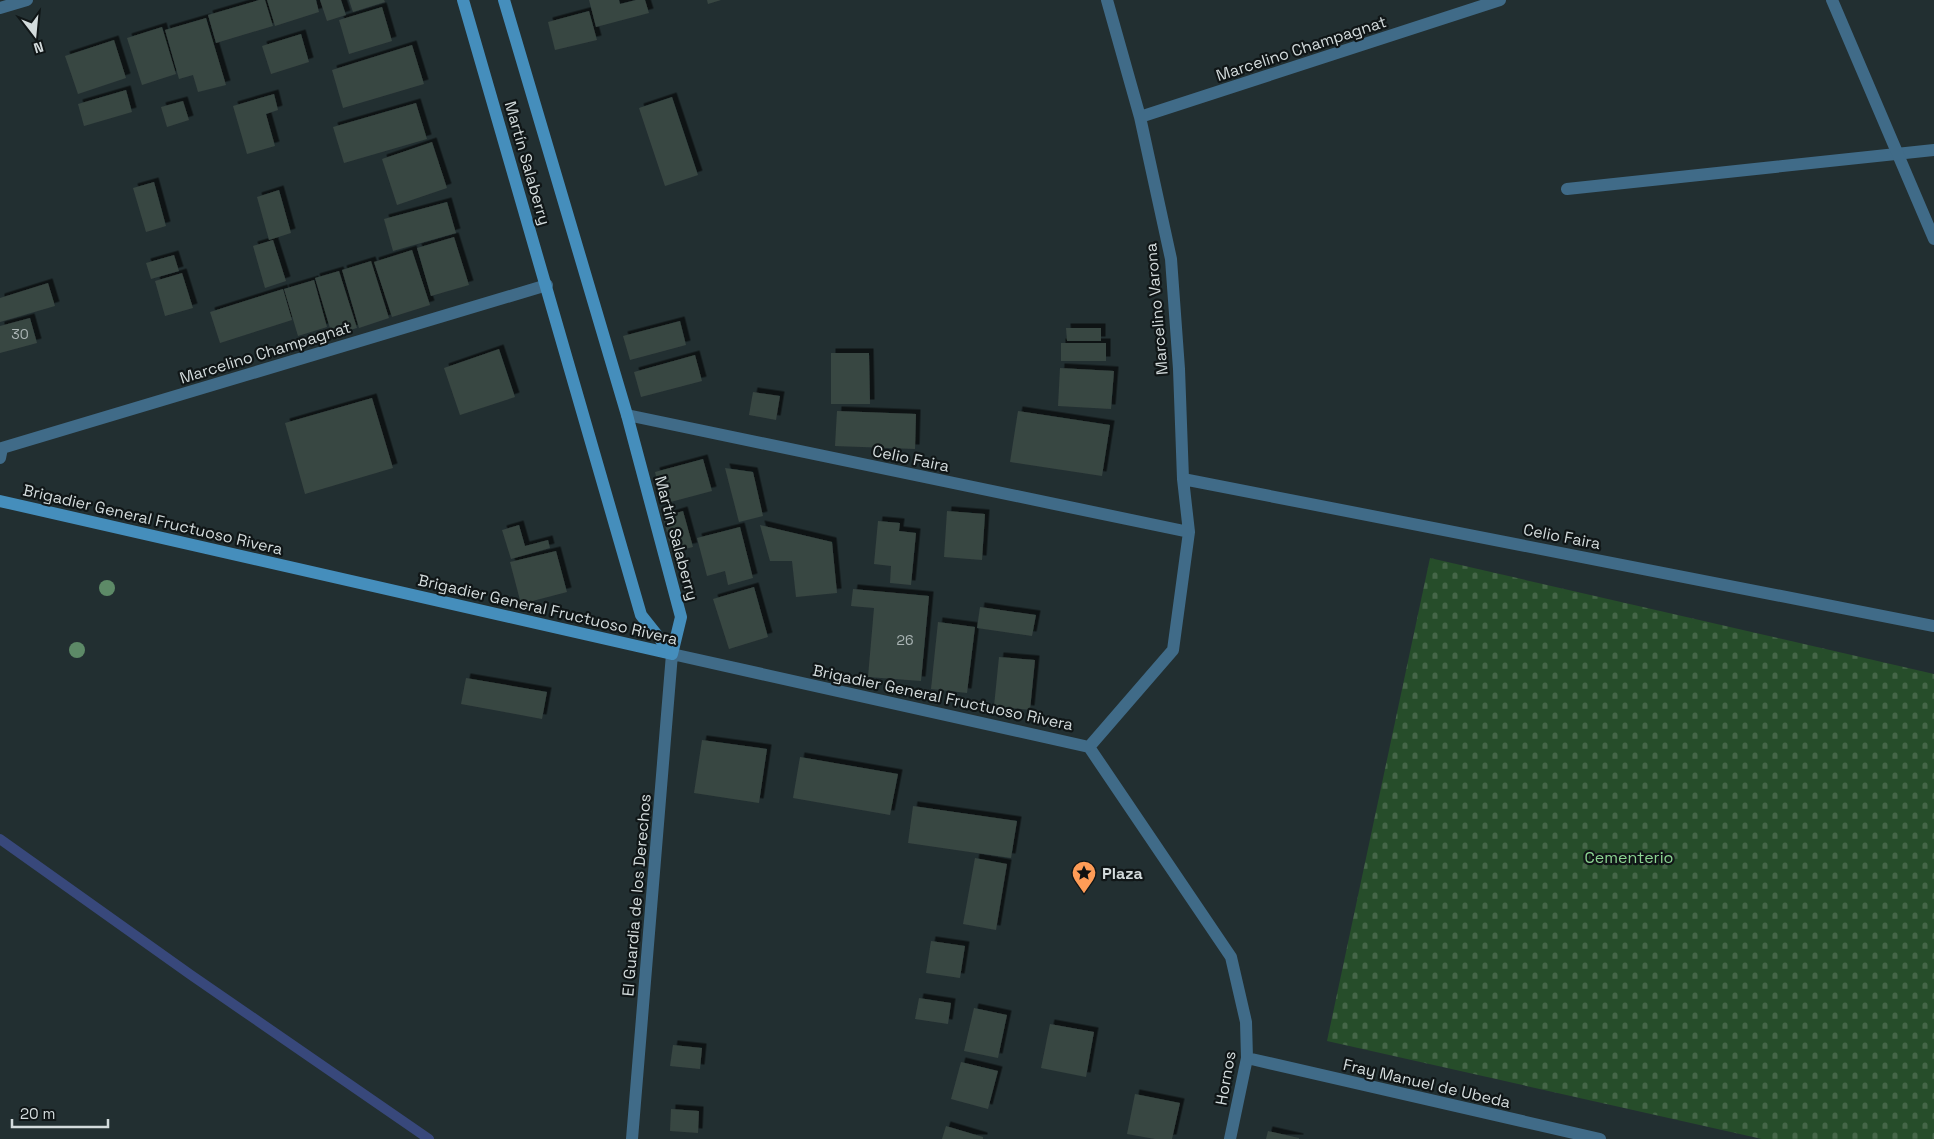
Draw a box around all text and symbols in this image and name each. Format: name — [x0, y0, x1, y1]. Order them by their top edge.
north arrow — [10, 10, 60, 60]
street label: Marcelino Champagnat — [1213, 11, 1389, 86]
text: N — [32, 38, 46, 57]
street label: Martín Salaberry — [500, 99, 555, 228]
street label: Marcelino Varona — [1140, 242, 1173, 376]
street label: Marcelino Champagnat — [177, 316, 353, 389]
house number: 30 — [11, 325, 29, 343]
street label: Celio Faira — [870, 440, 951, 477]
street label: Martín Salaberry — [650, 474, 703, 603]
street label: Brigadier General Fructuoso Rivera — [21, 479, 285, 560]
street label: Celio Faira — [1522, 519, 1602, 554]
street label: Brigadier General Fructuoso Rivera — [416, 569, 680, 650]
house number: 26 — [896, 631, 914, 649]
street label: Brigadier General Fructuoso Rivera — [811, 660, 1075, 735]
street label: El Guardia de los Derechos — [617, 793, 656, 997]
park label: Cementerio — [1585, 847, 1673, 868]
place icon: Plaza — [1071, 860, 1097, 894]
place label: Plaza — [1102, 863, 1143, 884]
street label: Hornos — [1210, 1049, 1241, 1107]
street label: Fray Manuel de Ubeda — [1341, 1054, 1513, 1113]
scale bar — [12, 1096, 109, 1128]
text: 20 m — [20, 1104, 55, 1123]

